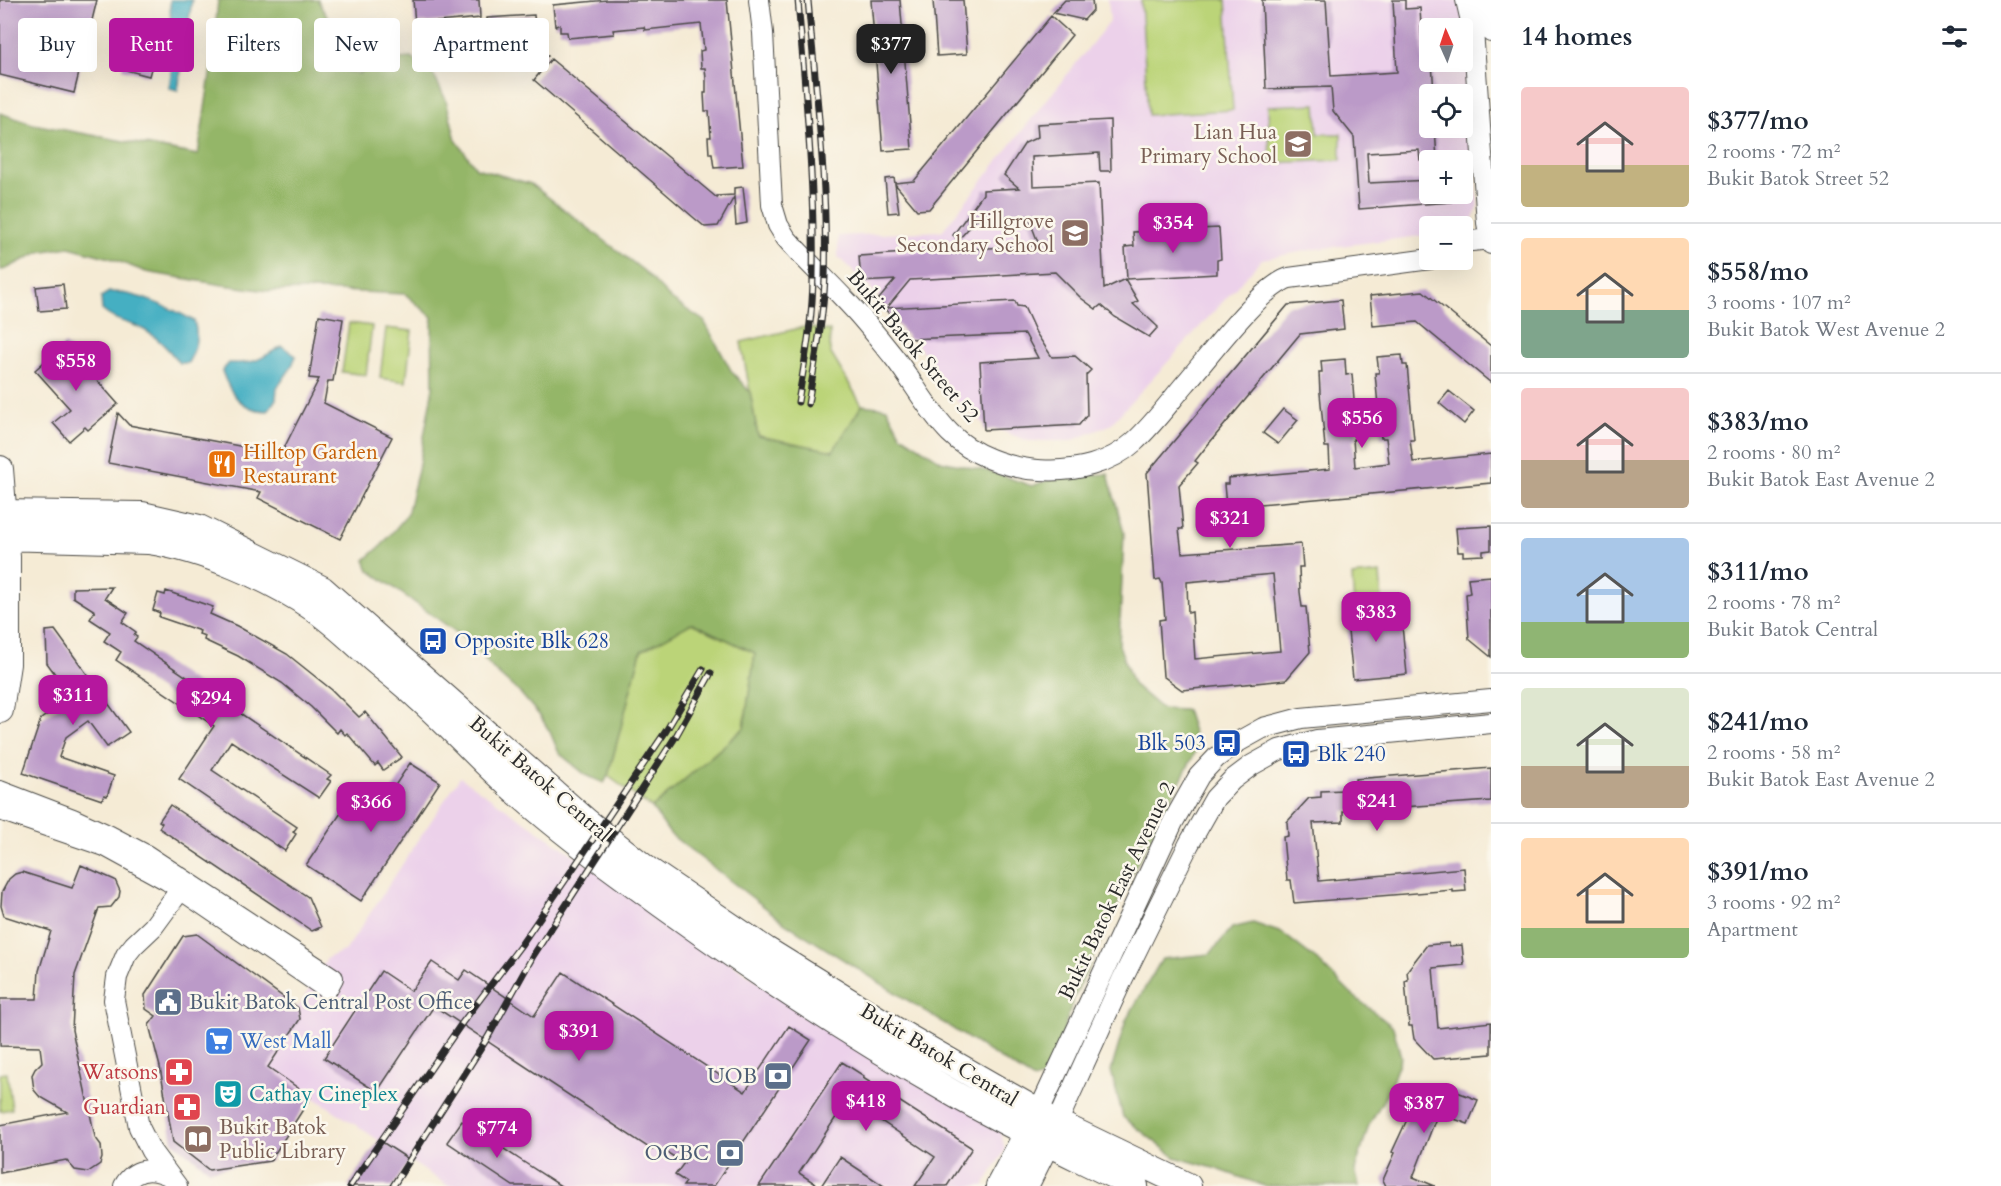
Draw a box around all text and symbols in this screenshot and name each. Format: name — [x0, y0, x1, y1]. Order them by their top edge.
chip: Buy — [18, 18, 97, 72]
chip: Rent — [109, 18, 194, 72]
chip: Filters — [206, 18, 302, 72]
chip: New — [314, 18, 400, 72]
chip: Apartment — [412, 18, 549, 72]
north arrow — [1419, 18, 1473, 72]
map controls — [1419, 18, 1473, 270]
text: 14 homes — [1521, 19, 1632, 54]
icon: filters — [1938, 20, 1971, 53]
pin: $377 — [855, 24, 927, 75]
text: $377 — [871, 30, 911, 57]
button: locate — [1419, 84, 1473, 138]
text: $377/mo — [1707, 103, 1809, 138]
icon: home — [1569, 111, 1641, 183]
place label: Lian Hua Primary School — [1140, 118, 1277, 171]
school or university icon: Lian Hua Primary School — [1282, 128, 1314, 160]
text: 2 rooms · 72 m² — [1707, 138, 1840, 165]
button: + — [1419, 150, 1473, 204]
text: Bukit Batok Street 52 — [1707, 165, 1889, 192]
pin: $354 — [1137, 203, 1209, 254]
place label: Hillgrove Secondary School — [897, 207, 1054, 260]
text: $354 — [1153, 209, 1193, 236]
button: − — [1419, 216, 1473, 270]
school or university icon: Hillgrove Secondary School — [1059, 217, 1091, 249]
text: $558/mo — [1707, 254, 1809, 289]
icon: home — [1569, 262, 1641, 334]
street label: Bukit Batok Street 52 — [840, 263, 986, 429]
text: 3 rooms · 107 m² — [1707, 289, 1851, 316]
text: Bukit Batok West Avenue 2 — [1707, 316, 1945, 343]
pin: $558 — [40, 341, 112, 392]
text: $558 — [56, 347, 96, 374]
pin: $556 — [1326, 398, 1398, 449]
text: $556 — [1342, 404, 1382, 431]
text: $383/mo — [1707, 404, 1809, 439]
icon: home — [1569, 412, 1641, 484]
place label: Hilltop Garden Restaurant — [243, 438, 378, 491]
text: 2 rooms · 80 m² — [1707, 439, 1840, 466]
restaurant icon: Hilltop Garden Restaurant — [206, 448, 238, 480]
text: Bukit Batok East Avenue 2 — [1707, 466, 1935, 493]
pin: $321 — [1194, 498, 1266, 549]
text: $321 — [1210, 504, 1250, 531]
text: $311/mo — [1707, 554, 1809, 589]
icon: home — [1569, 562, 1641, 634]
text: 2 rooms · 78 m² — [1707, 589, 1840, 616]
pin: $383 — [1340, 592, 1412, 643]
text: $383 — [1356, 598, 1396, 625]
text: Bukit Batok Central — [1707, 616, 1878, 643]
bus stop icon: Opposite Blk 628 — [417, 625, 449, 657]
place label: Opposite Blk 628 — [454, 627, 609, 656]
pin: $311 — [37, 675, 109, 726]
pin: $294 — [175, 678, 247, 729]
text: $311 — [53, 681, 93, 708]
text: $294 — [191, 684, 231, 711]
text: $241/mo — [1707, 704, 1809, 739]
street label: Bukit Batok Central — [463, 709, 617, 849]
icon: home — [1569, 712, 1641, 784]
bus stop icon: Blk 503 — [1211, 727, 1243, 759]
place label: Blk 503 — [1137, 729, 1206, 758]
bus stop icon: Blk 240 — [1280, 738, 1312, 770]
text: 2 rooms · 58 m² — [1707, 739, 1840, 766]
place label: Blk 240 — [1317, 740, 1386, 769]
text: Bukit Batok East Avenue 2 — [1707, 766, 1935, 793]
street label: Bukit Batok East Avenue 2 — [1052, 777, 1183, 1005]
pin: $241 — [1341, 781, 1413, 832]
pin: $366 — [335, 782, 407, 833]
text: $241 — [1357, 787, 1397, 814]
text: $366 — [351, 788, 391, 815]
text: $391/mo — [1707, 854, 1809, 889]
icon: home — [1569, 862, 1641, 934]
text: 3 rooms · 92 m² — [1707, 889, 1840, 916]
text: Apartment — [1707, 916, 1798, 943]
public building icon: Bukit Batok Central Post Office — [152, 986, 184, 1018]
place label: Bukit Batok Central Post Office — [189, 988, 473, 1017]
street label: Bukit Batok Central — [855, 996, 1023, 1114]
pin: $391 — [543, 1011, 615, 1062]
text: $391 — [559, 1017, 599, 1044]
supermarket icon: West Mall — [203, 1025, 235, 1057]
place label: West Mall — [239, 1027, 332, 1056]
pharmacy icon: Watsons — [163, 1056, 195, 1088]
place label: Watsons — [81, 1058, 158, 1087]
bank icon: UOB — [762, 1060, 794, 1092]
place label: UOB — [707, 1062, 757, 1091]
theatre icon: Cathay Cineplex — [212, 1078, 244, 1110]
place label: Cathay Cineplex — [249, 1080, 399, 1109]
pin: $418 — [830, 1081, 902, 1132]
pin: $387 — [1388, 1083, 1460, 1134]
text: $418 — [846, 1087, 886, 1114]
text: $387 — [1404, 1089, 1444, 1116]
pharmacy icon: Guardian — [171, 1091, 203, 1123]
place label: Guardian — [83, 1093, 166, 1122]
pin: $774 — [461, 1108, 533, 1159]
place label: Bukit Batok Public Library — [219, 1113, 346, 1166]
text: $774 — [477, 1114, 517, 1141]
library icon: Bukit Batok Public Library — [182, 1123, 214, 1155]
bank icon: OCBC — [714, 1137, 746, 1169]
place label: OCBC — [644, 1139, 709, 1168]

